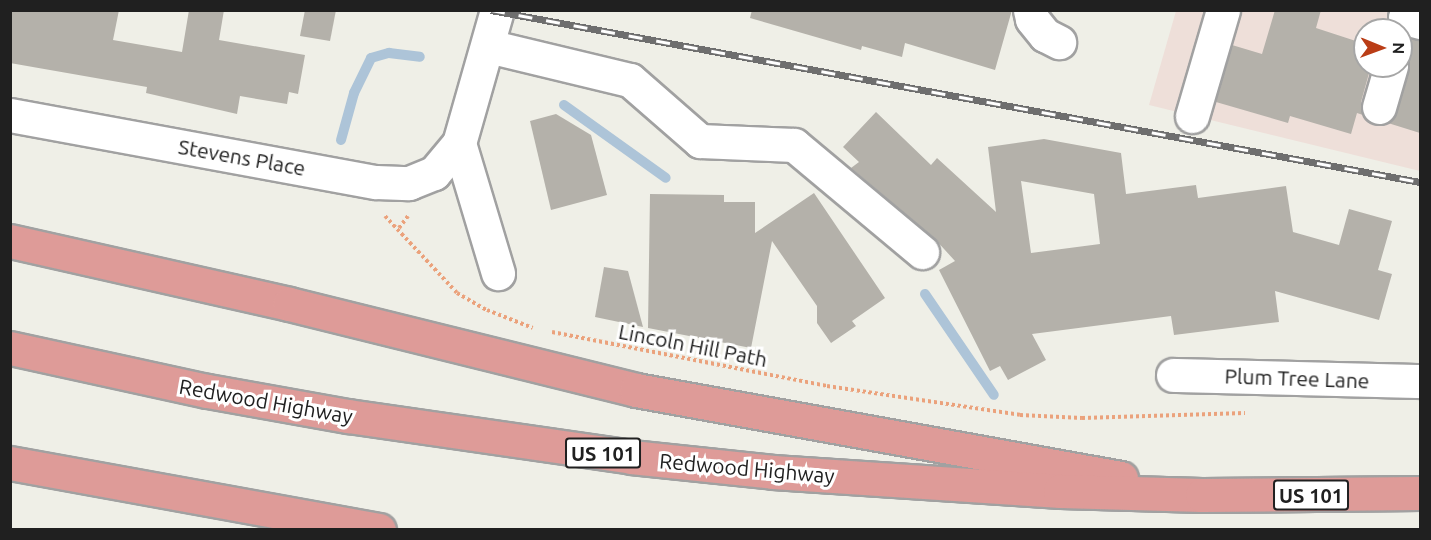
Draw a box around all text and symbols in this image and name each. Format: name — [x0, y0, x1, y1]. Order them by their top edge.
north arrow — [1353, 18, 1413, 78]
text: N — [1390, 42, 1408, 54]
street label: Stevens Place — [176, 133, 308, 181]
street label: Lincoln Hill Path — [616, 318, 770, 372]
street label: Plum Tree Lane — [1224, 363, 1370, 393]
street label: Redwood Highway — [177, 373, 355, 429]
road number: US 101 — [564, 436, 642, 470]
street label: Redwood Highway — [658, 448, 836, 488]
road number: US 101 — [1272, 478, 1350, 512]

